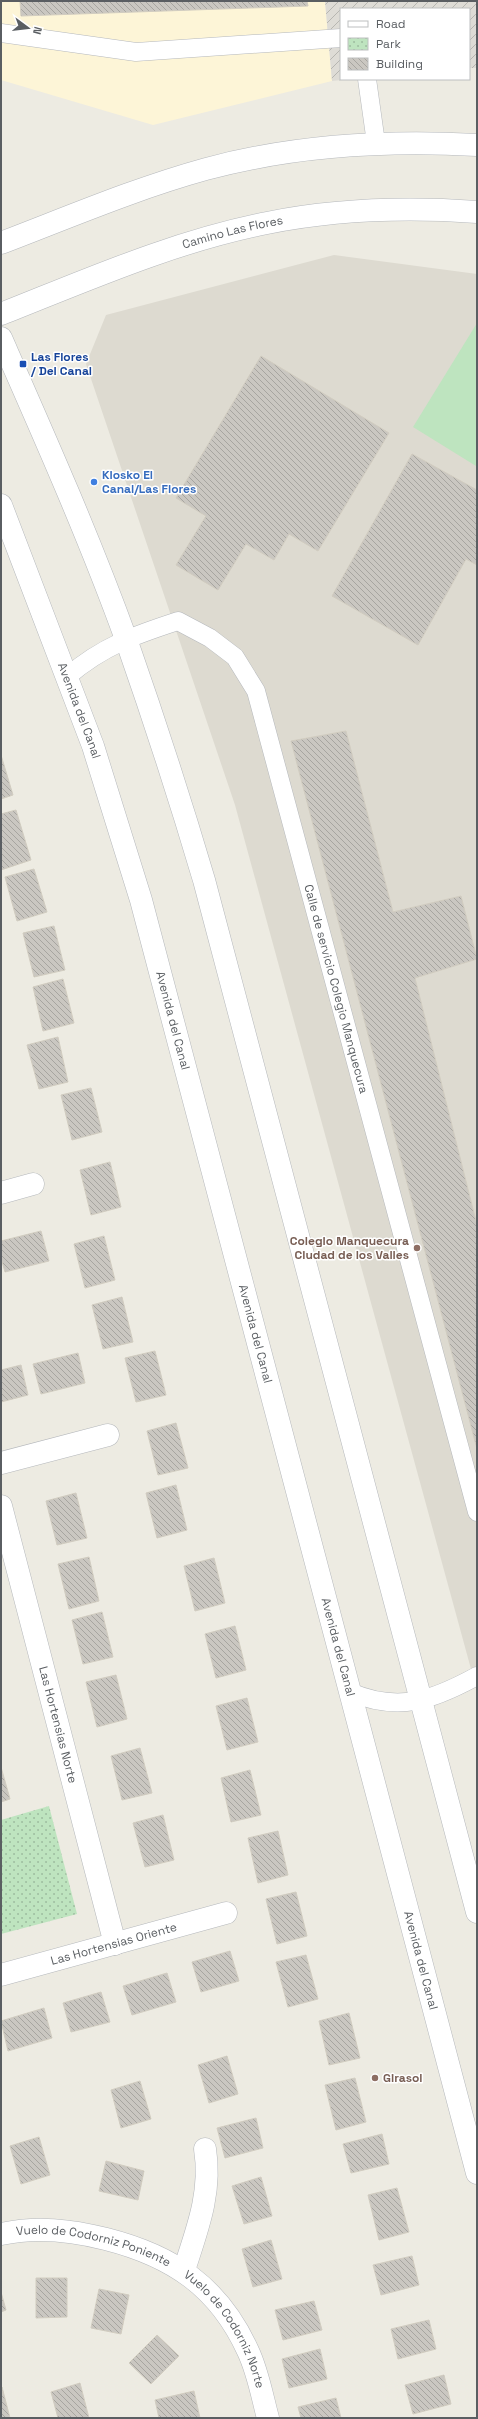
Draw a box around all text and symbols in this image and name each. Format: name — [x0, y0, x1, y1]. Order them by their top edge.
north arrow — [8, 8, 48, 48]
legend — [340, 8, 470, 80]
text: Road — [376, 16, 405, 32]
text: N — [30, 25, 45, 36]
text: Park — [376, 36, 401, 52]
text: Building — [376, 56, 423, 72]
street label: Camino Las Flores — [180, 212, 284, 253]
place label: Las Flores / Del Canal — [30, 349, 92, 379]
marker: Las Flores / Del Canal — [18, 359, 28, 369]
place label: Kiosko El Canal/Las Flores — [102, 467, 196, 497]
marker: Kiosko El Canal/Las Flores — [89, 477, 99, 487]
street label: Avenida del Canal — [54, 660, 104, 761]
street label: Calle de servicio Colegio Manquecura — [300, 883, 372, 1095]
street label: Avenida del Canal — [152, 969, 194, 1072]
place label: Colegio Manquecura Ciudad de los Valles — [290, 1233, 409, 1263]
marker: Colegio Manquecura Ciudad de los Valles — [412, 1243, 422, 1253]
street label: Avenida del Canal — [235, 1283, 276, 1385]
street label: Avenida del Canal — [318, 1596, 359, 1698]
street label: Las Hortensias Norte — [35, 1664, 81, 1785]
street label: Avenida del Canal — [400, 1909, 442, 2012]
street label: Las Hortensias Oriente — [49, 1919, 179, 1969]
place label: Girasol — [383, 2070, 422, 2086]
marker: Girasol — [370, 2073, 380, 2083]
street label: Vuelo de Codorniz Poniente — [15, 2222, 174, 2270]
street label: Vuelo de Codorniz Norte — [181, 2267, 268, 2390]

